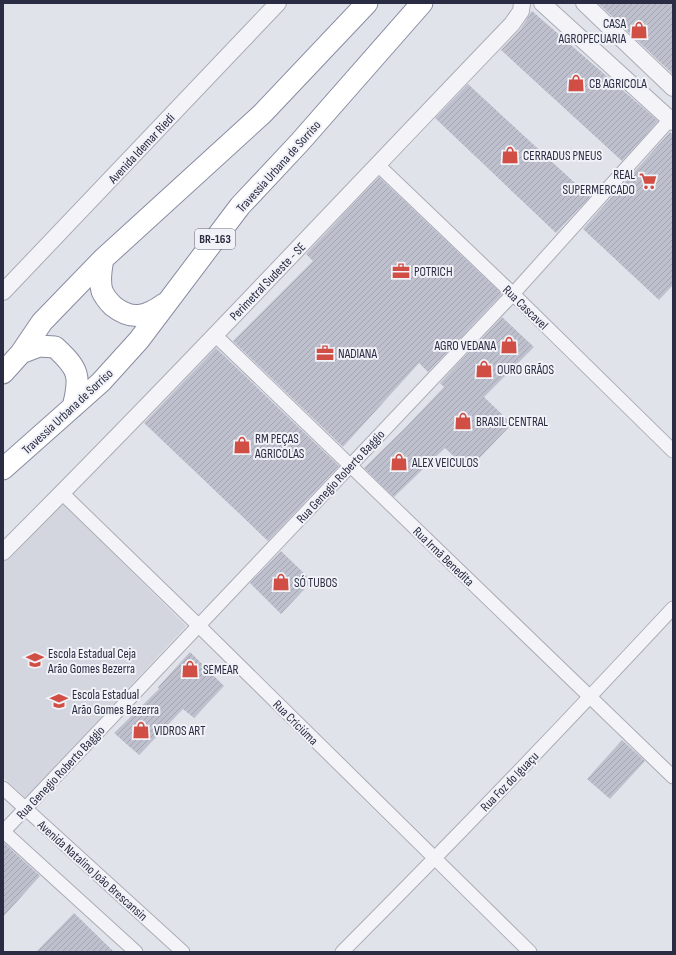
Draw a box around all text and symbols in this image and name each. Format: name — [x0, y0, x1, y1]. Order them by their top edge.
place label: CASA AGROPECUARIA — [558, 16, 626, 47]
shop icon: CASA AGROPECUARIA — [629, 20, 649, 40]
shop icon: CB AGRICOLA — [566, 73, 586, 93]
place label: CB AGRICOLA — [589, 76, 647, 92]
street label: Avenida Idemar Riedi — [105, 110, 178, 188]
street label: Travessia Urbana de Sorriso — [233, 117, 324, 216]
shop icon: CERRADUS PNEUS — [500, 145, 520, 165]
place label: CERRADUS PNEUS — [523, 148, 603, 164]
place label: REAL SUPERMERCADO — [562, 167, 635, 198]
supermarket icon: REAL SUPERMERCADO — [638, 171, 658, 191]
road number: BR-163 — [195, 229, 235, 249]
street label: Perimetral Sudeste - SE — [226, 239, 309, 324]
office icon: POTRICH — [391, 261, 411, 281]
place label: POTRICH — [414, 264, 453, 280]
street label: Rua Cascavel — [499, 282, 551, 333]
shop icon: AGRO VEDANA — [499, 335, 519, 355]
place label: AGRO VEDANA — [433, 338, 496, 354]
office icon: NADIANA — [315, 343, 335, 363]
place label: NADIANA — [338, 346, 377, 362]
shop icon: OURO GRÃOS — [474, 359, 494, 379]
place label: OURO GRÃOS — [497, 362, 554, 378]
street label: Travessia Urbana de Sorriso — [19, 366, 116, 458]
shop icon: BRASIL CENTRAL — [453, 411, 473, 431]
place label: BRASIL CENTRAL — [476, 414, 548, 430]
street label: Rua Genegio Roberto Baggio — [293, 427, 388, 527]
place label: RM PEÇAS AGRICOLAS — [254, 431, 305, 462]
shop icon: RM PEÇAS AGRICOLAS — [232, 435, 252, 455]
shop icon: ALEX VEICULOS — [389, 452, 409, 472]
place label: ALEX VEICULOS — [411, 455, 479, 471]
street label: Rua Irmã Benedita — [409, 524, 477, 590]
shop icon: SÓ TUBOS — [271, 572, 291, 592]
place label: SÓ TUBOS — [294, 575, 338, 591]
place label: Escola Estadual Ceja Arão Gomes Bezerra — [47, 646, 136, 677]
school or university icon: Escola Estadual Ceja Arão Gomes Bezerra — [25, 650, 45, 670]
shop icon: SEMEAR — [180, 659, 200, 679]
place label: SEMEAR — [203, 662, 238, 678]
place label: Escola Estadual Arão Gomes Bezerra — [71, 687, 159, 718]
school or university icon: Escola Estadual Arão Gomes Bezerra — [49, 691, 69, 711]
street label: Rua Criciúma — [269, 697, 321, 749]
shop icon: VIDROS ART — [131, 720, 151, 740]
street label: Rua Genegio Roberto Baggio — [13, 723, 108, 823]
place label: VIDROS ART — [154, 723, 205, 739]
street label: Rua Foz do Iguaçu — [477, 748, 542, 815]
street label: Avenida Natalino João Brescansin — [33, 816, 151, 924]

